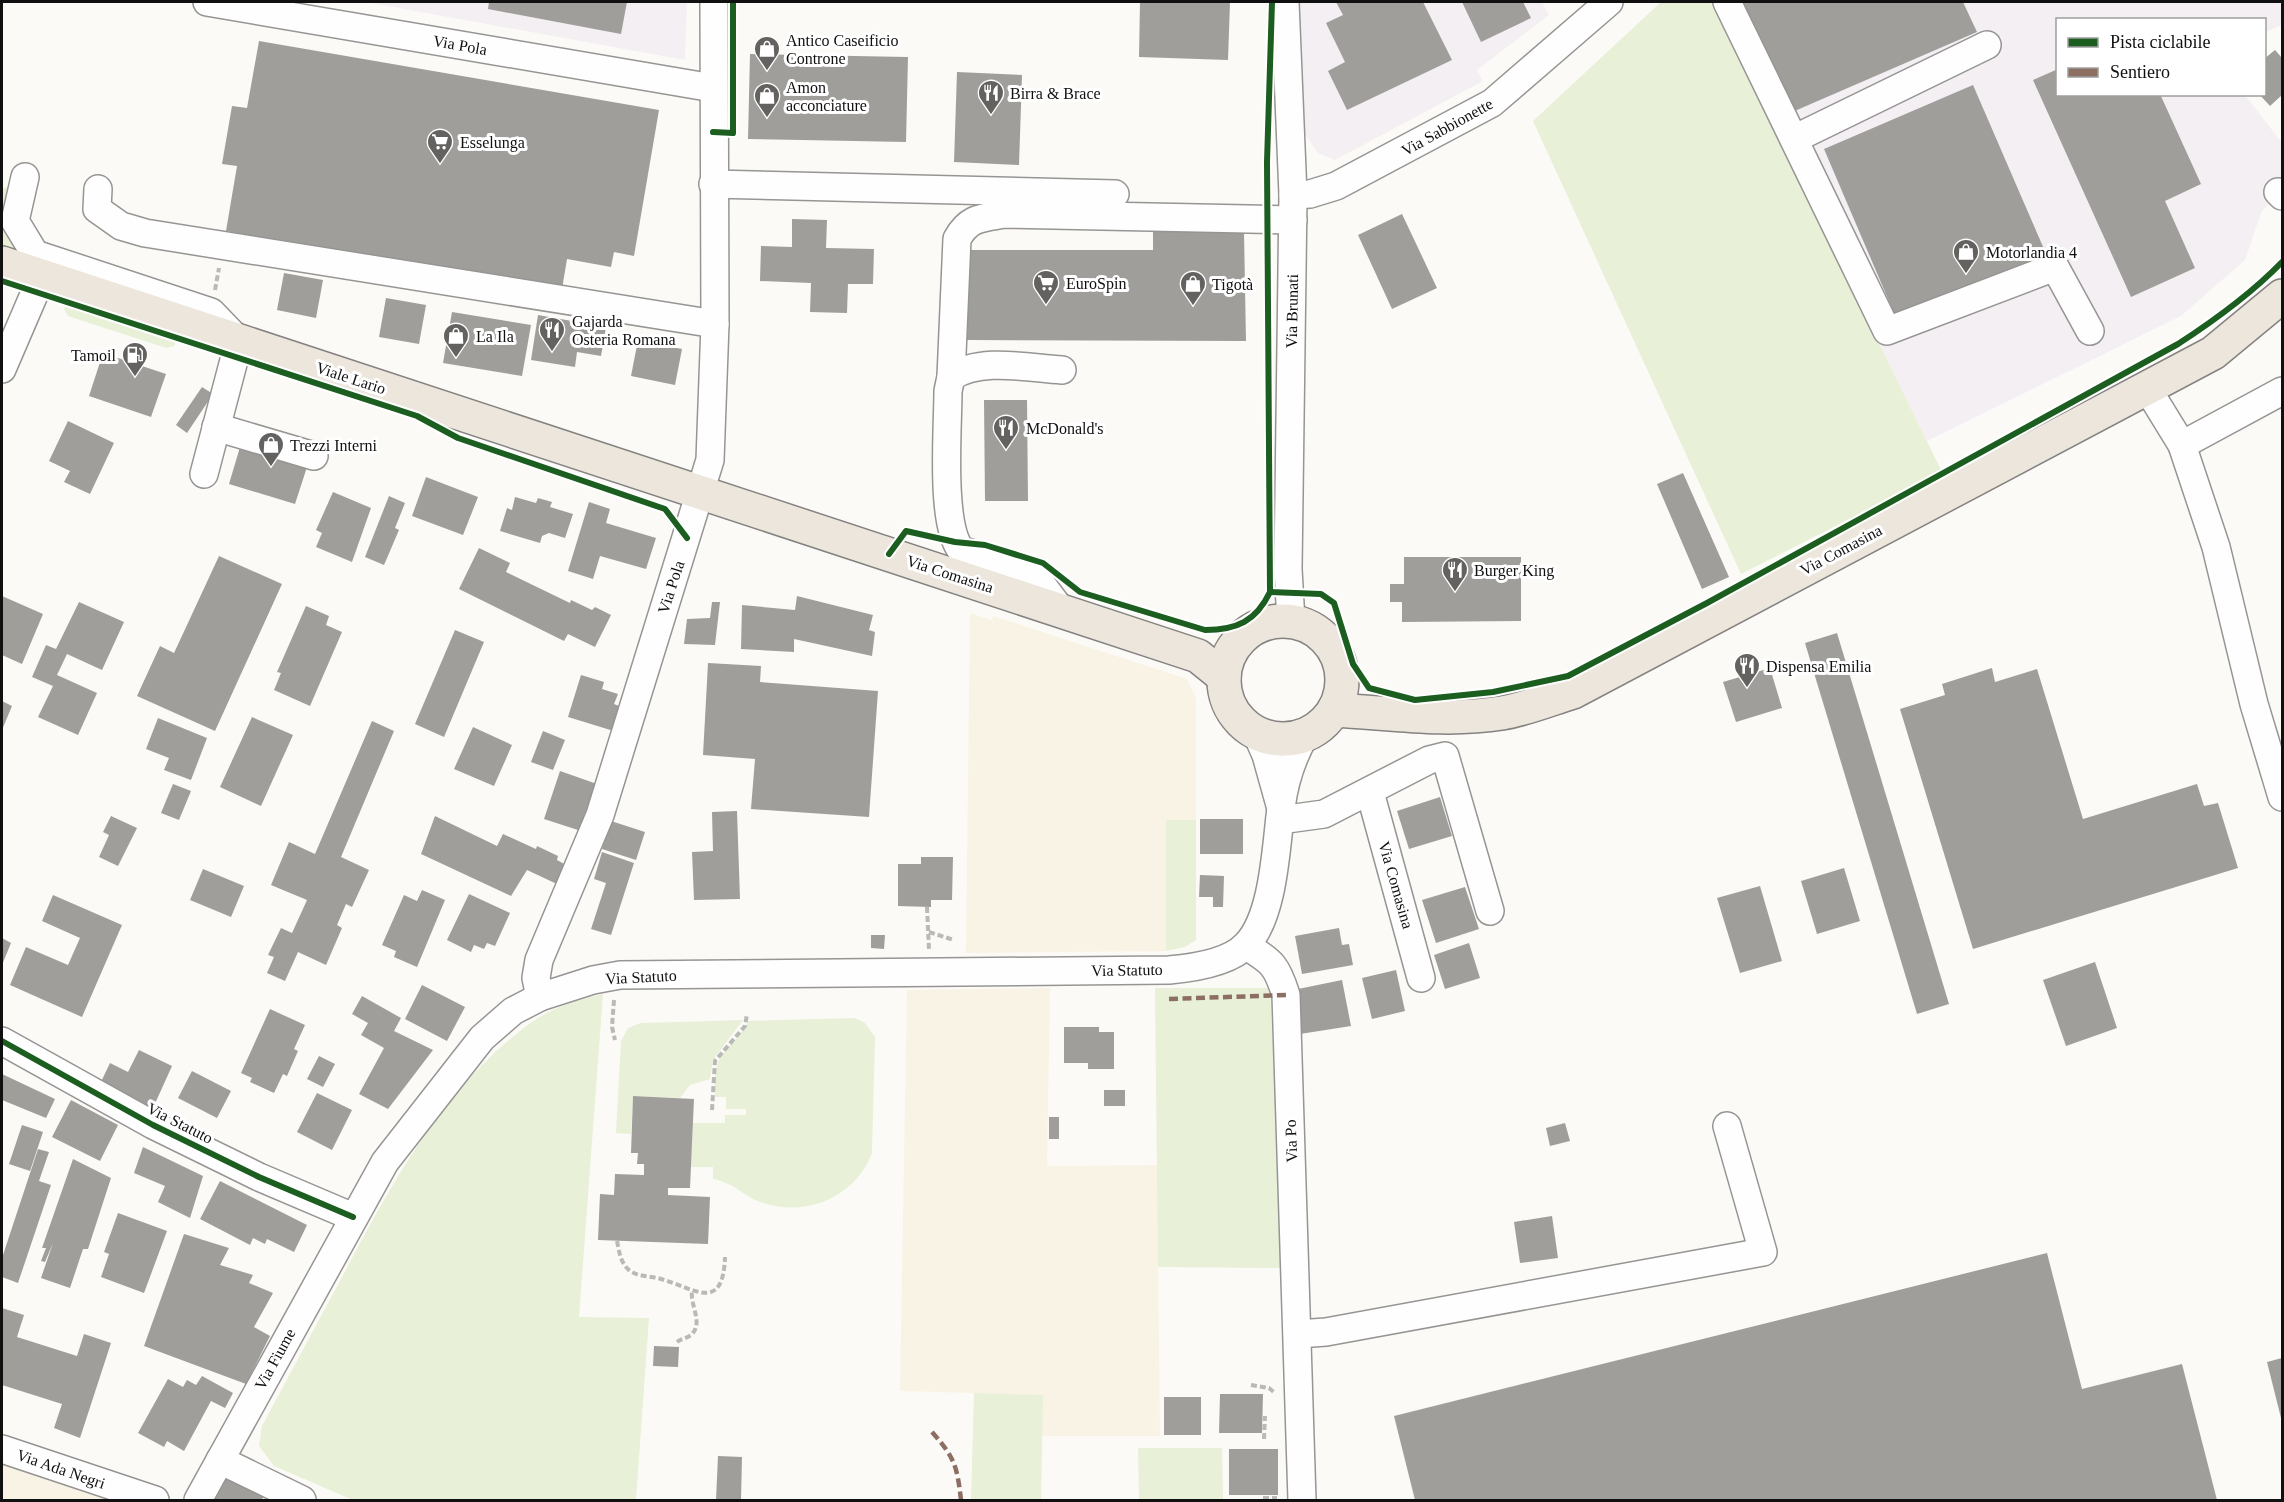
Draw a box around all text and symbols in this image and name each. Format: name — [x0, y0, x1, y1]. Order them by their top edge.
legend — [2056, 18, 2266, 96]
street label: Via Pola — [432, 32, 488, 58]
place label: Antico Caseificio Controne — [786, 32, 898, 67]
text: Pista ciclabile — [2110, 32, 2210, 52]
shop icon: Antico Caseificio Controne — [752, 34, 782, 72]
text: Sentiero — [2110, 62, 2170, 82]
restaurant icon: Birra & Brace — [976, 78, 1006, 116]
place label: Amon acconciature — [786, 79, 867, 114]
shop icon: Amon acconciature — [752, 81, 782, 119]
place label: Birra & Brace — [1010, 85, 1101, 102]
street label: Via Sabbionette — [1398, 95, 1496, 159]
supermarket icon: Esselunga — [425, 127, 455, 165]
place label: Esselunga — [460, 134, 525, 152]
shop icon: Motorlandia 4 — [1951, 237, 1981, 275]
place label: Motorlandia 4 — [1986, 244, 2077, 261]
supermarket icon: EuroSpin — [1031, 268, 1061, 306]
shop icon: Tigotà — [1178, 269, 1208, 307]
street label: Via Brunati — [1283, 273, 1301, 348]
place label: EuroSpin — [1066, 275, 1126, 293]
place label: Tigotà — [1212, 276, 1253, 294]
place label: Gajarda Osteria Romana — [572, 313, 676, 348]
restaurant icon: Gajarda Osteria Romana — [537, 315, 567, 353]
shop icon: La Ila — [441, 321, 471, 359]
place label: La Ila — [476, 328, 514, 345]
fuel station icon: Tamoil — [120, 340, 150, 378]
place label: Tamoil — [71, 347, 117, 364]
street label: Viale Lario — [314, 359, 388, 397]
restaurant icon: McDonald's — [991, 413, 1021, 451]
place label: McDonald's — [1026, 420, 1104, 437]
shop icon: Trezzi Interni — [256, 430, 286, 468]
place label: Trezzi Interni — [290, 437, 377, 454]
street label: Via Comasina — [1797, 521, 1885, 579]
street label: Via Comasina — [905, 552, 995, 596]
restaurant icon: Burger King — [1440, 555, 1470, 593]
street label: Via Pola — [654, 558, 688, 616]
place label: Burger King — [1474, 562, 1554, 580]
restaurant icon: Dispensa Emilia — [1732, 651, 1762, 689]
place label: Dispensa Emilia — [1766, 658, 1871, 676]
street label: Via Comasina — [1375, 839, 1417, 931]
street label: Via Statuto — [1091, 961, 1163, 979]
street label: Via Statuto — [605, 967, 677, 987]
street label: Via Statuto — [144, 1099, 216, 1147]
street label: Via Po — [1282, 1119, 1300, 1163]
street label: Via Fiume — [251, 1326, 299, 1392]
street label: Via Ada Negri — [14, 1446, 108, 1493]

